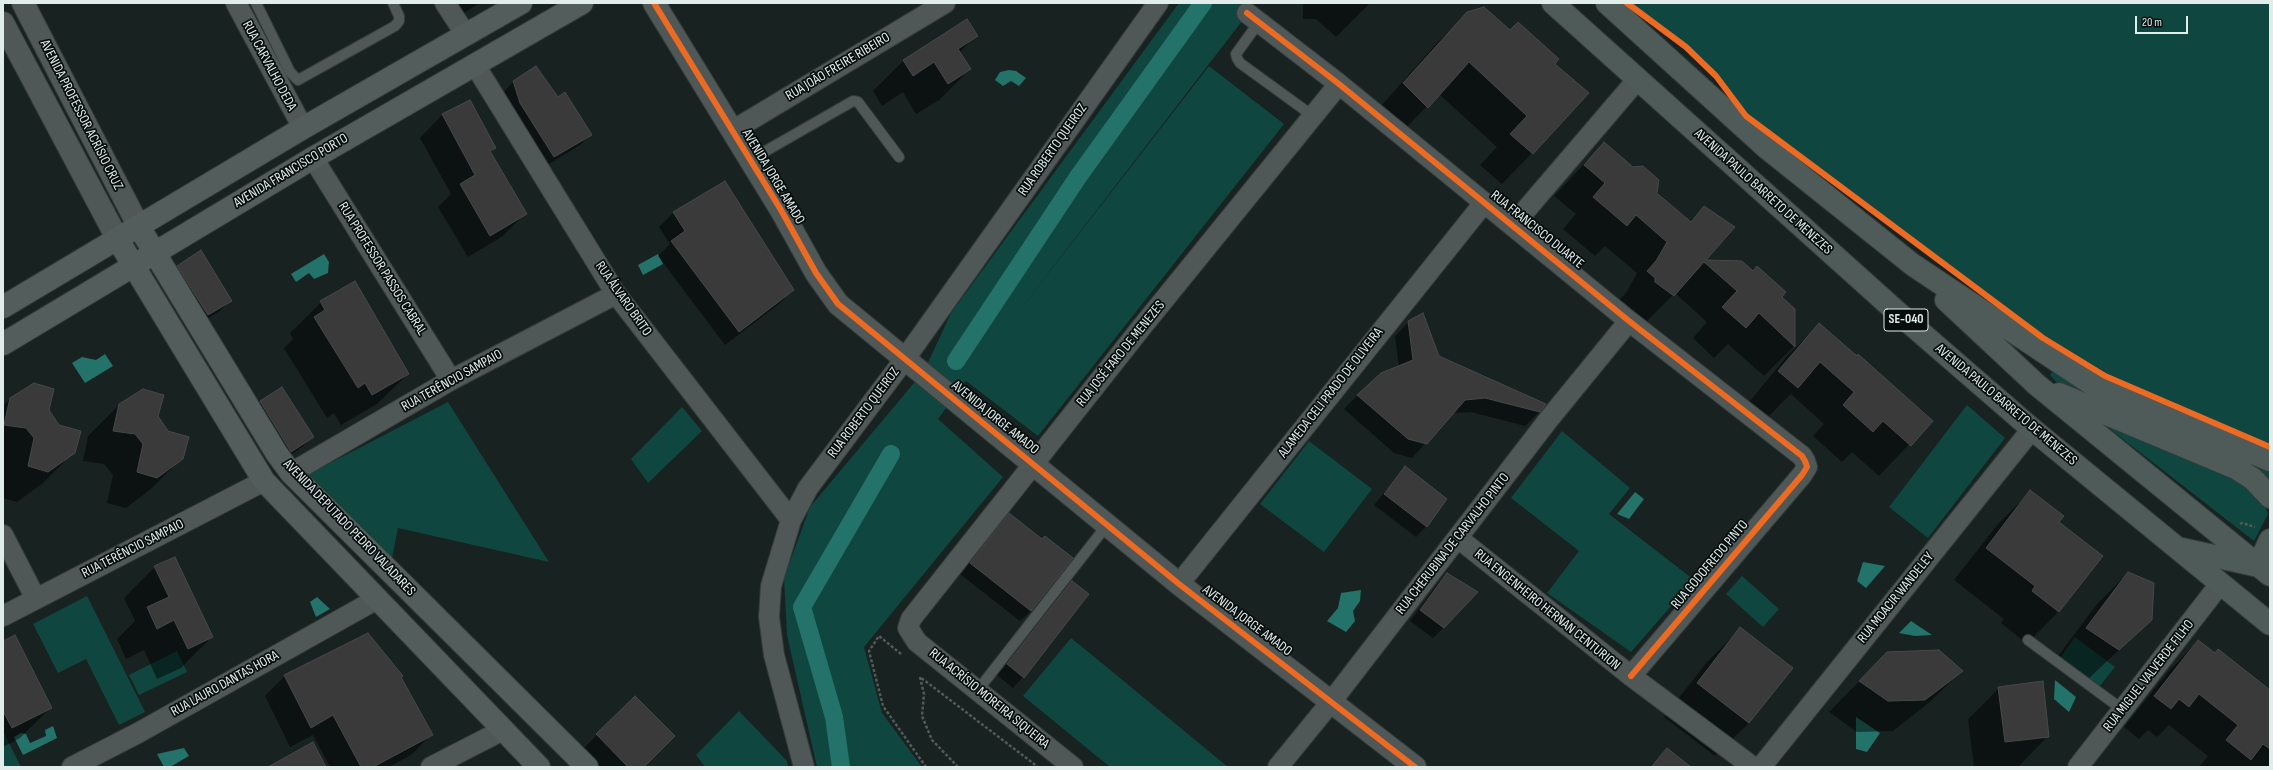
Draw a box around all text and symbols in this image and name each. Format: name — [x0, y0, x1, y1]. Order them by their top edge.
scale bar — [2137, 8, 2190, 34]
text: 20 m — [2142, 15, 2162, 30]
street label: RUA CARVALHO DEDA — [238, 18, 300, 114]
street label: RUA JOÃO FREIRE RIBEIRO — [783, 29, 893, 105]
street label: AVENIDA PROFESSOR ACRÍSIO CRUZ — [36, 37, 126, 193]
street label: RUA ROBERTO QUEIROZ — [1015, 101, 1091, 199]
street label: AVENIDA JORGE AMADO — [738, 126, 808, 228]
street label: AVENIDA PAULO BARRETO DE MENEZES — [1691, 126, 1835, 258]
street label: AVENIDA FRANCISCO PORTO — [231, 130, 351, 212]
street label: RUA FRANCISCO DUARTE — [1487, 187, 1587, 273]
street label: RUA PROFESSOR PASSOS CABRAL — [334, 199, 430, 339]
street label: RUA ÁLVARO BRITO — [591, 258, 655, 340]
street label: RUA JOSÉ FARO DE MENEZES — [1073, 298, 1169, 410]
road number: SE-040 — [1884, 309, 1928, 331]
street label: ALAMEDA CELI PRADO DE OLIVEIRA — [1275, 325, 1387, 461]
street label: AVENIDA PAULO BARRETO DE MENEZES — [1932, 341, 2080, 469]
street label: RUA TERÊNCIO SAMPAIO — [399, 346, 505, 416]
street label: RUA ROBERTO QUEIROZ — [825, 364, 903, 462]
street label: AVENIDA JORGE AMADO — [948, 378, 1042, 458]
street label: AVENIDA DEPUTADO PEDRO VALADARES — [279, 456, 419, 600]
street label: RUA CHERUBINA DE CARVALHO PINTO — [1393, 470, 1513, 618]
street label: RUA TERÊNCIO SAMPAIO — [79, 516, 187, 582]
street label: RUA GODOFREDO PINTO — [1668, 517, 1752, 613]
street label: RUA ENGENHEIRO HERNAN CENTURION — [1471, 546, 1623, 674]
street label: RUA MOACIR WANDELEY — [1854, 549, 1938, 647]
street label: AVENIDA JORGE AMADO — [1199, 582, 1295, 660]
street label: RUA MIGUEL VALVERDE FILHO — [2100, 617, 2198, 735]
street label: RUA ACRÍSIO MOREIRA SIQUEIRA — [926, 645, 1052, 753]
street label: RUA LAURO DANTAS HORA — [168, 647, 282, 721]

